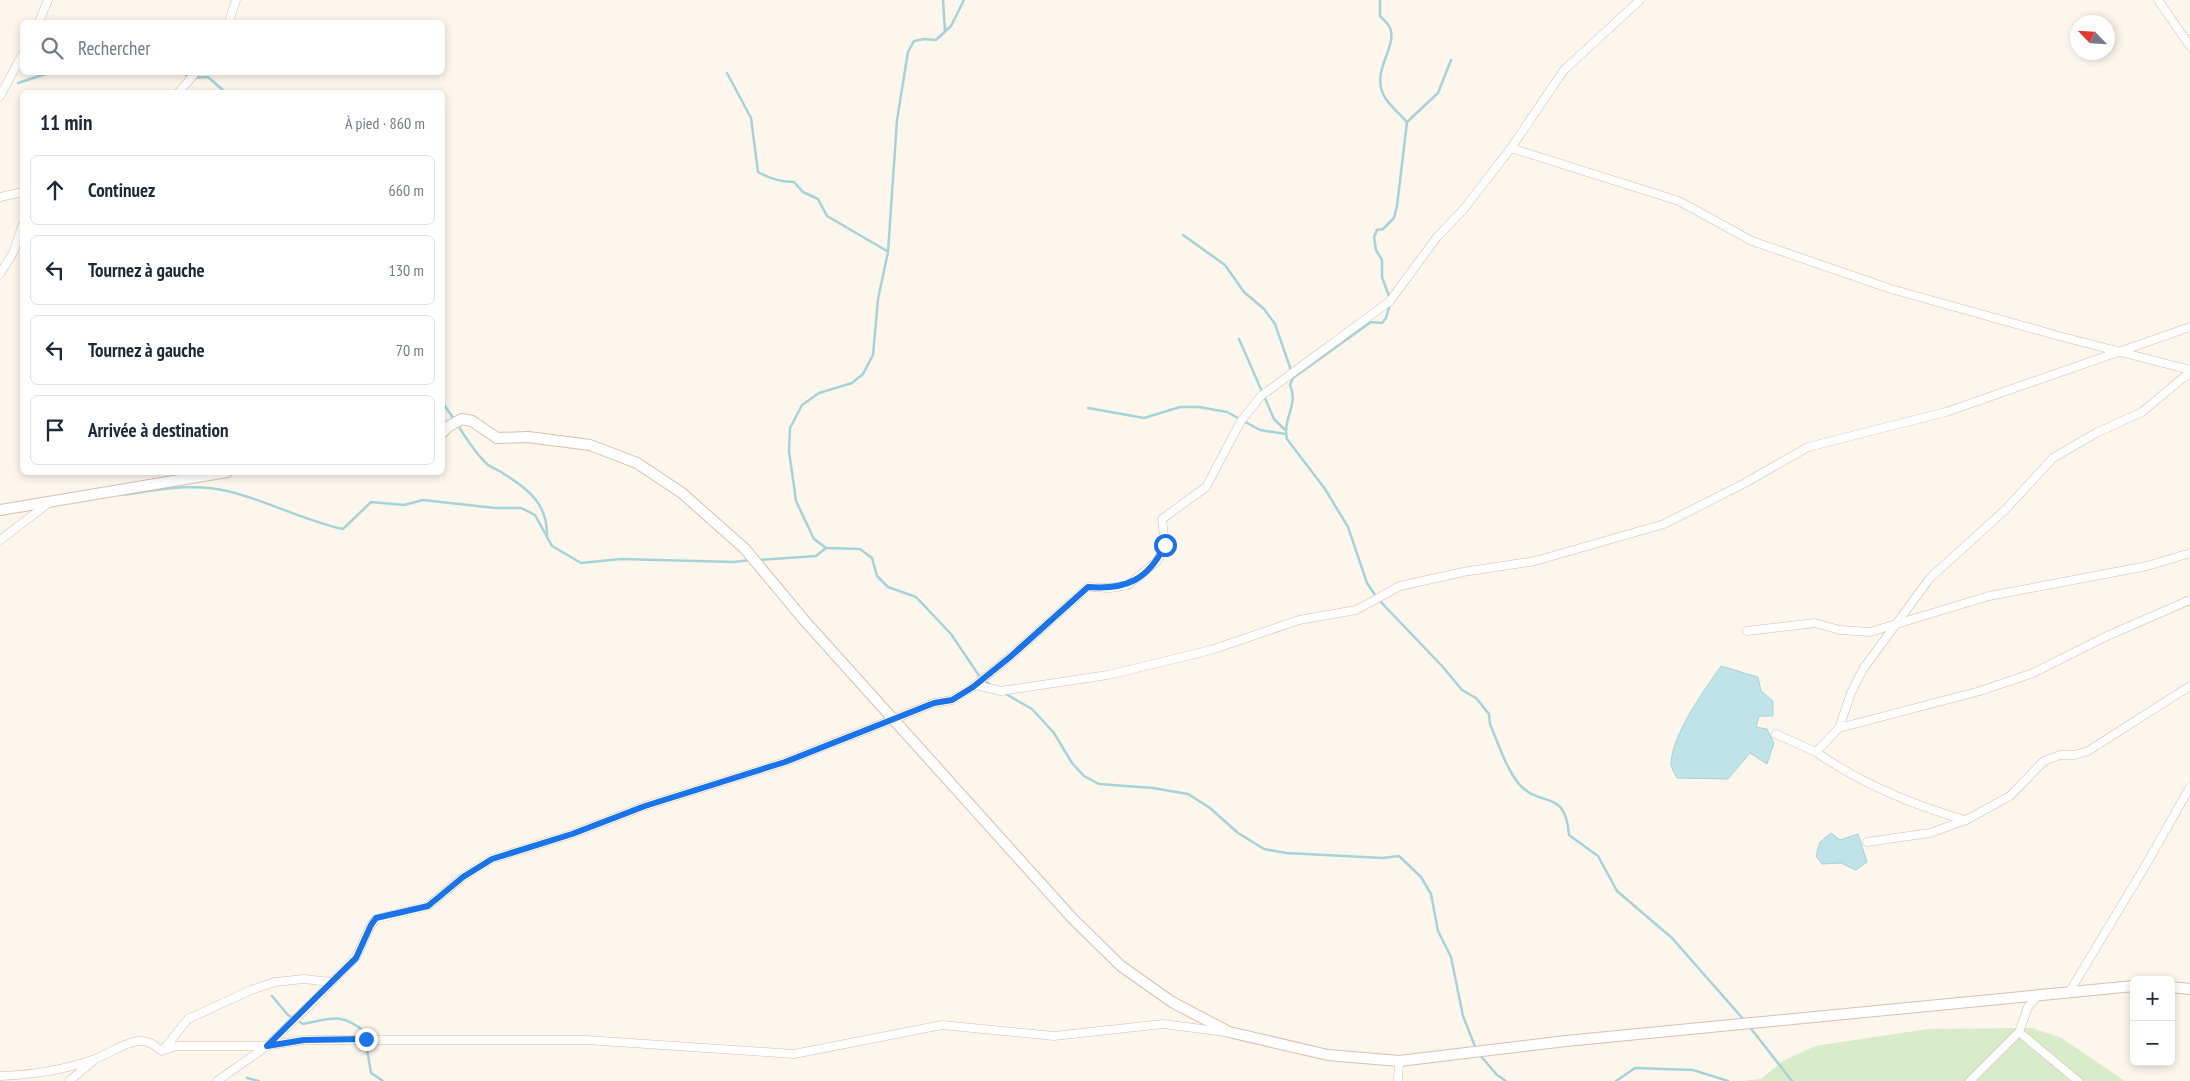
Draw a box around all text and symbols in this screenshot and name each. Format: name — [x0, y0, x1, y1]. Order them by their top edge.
north arrow — [2070, 15, 2115, 60]
search box — [20, 20, 445, 75]
icon: search — [38, 34, 66, 62]
text: Rechercher — [78, 36, 150, 60]
text: 11 min — [40, 109, 92, 136]
text: À pied · 860 m — [345, 113, 425, 133]
icon: ahead — [41, 176, 69, 204]
text: Continuez — [88, 178, 155, 202]
text: 660 m — [389, 180, 424, 200]
icon: left — [41, 256, 69, 284]
text: Tournez à gauche — [88, 258, 205, 282]
text: 130 m — [389, 260, 424, 280]
icon: left — [41, 336, 69, 364]
text: Tournez à gauche — [88, 338, 205, 362]
text: 70 m — [396, 340, 424, 360]
icon: arrive — [41, 416, 69, 444]
text: Arrivée à destination — [88, 418, 229, 442]
route start — [1154, 534, 1177, 557]
map controls — [2130, 976, 2175, 1066]
button: + — [2130, 976, 2175, 1021]
button: − — [2130, 1021, 2175, 1066]
route end — [355, 1028, 378, 1051]

